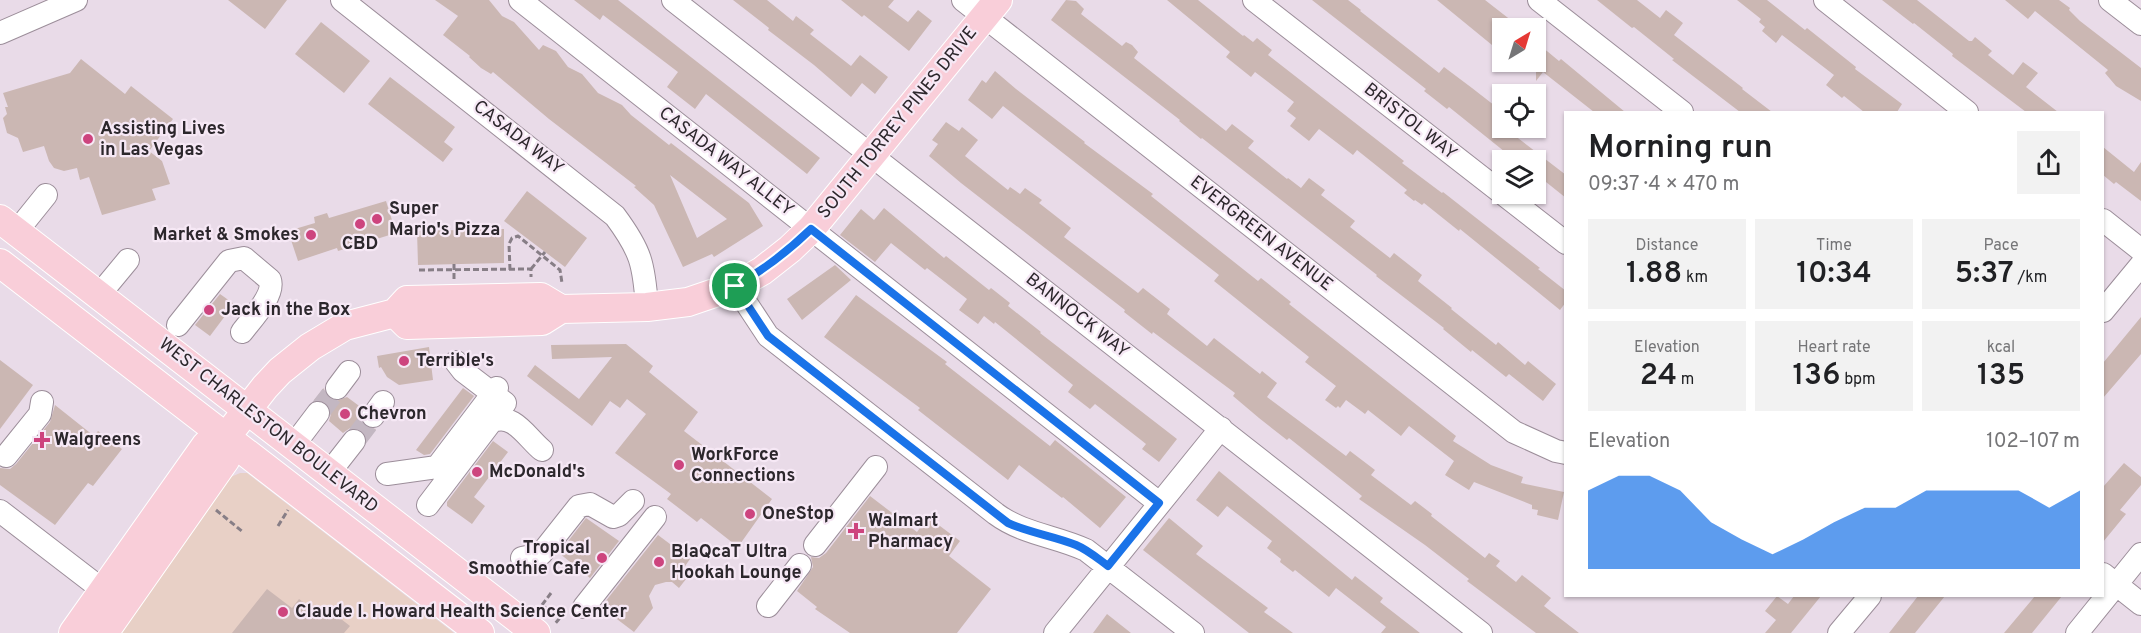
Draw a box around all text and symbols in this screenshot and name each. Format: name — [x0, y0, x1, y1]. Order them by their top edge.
north arrow — [1492, 18, 1546, 72]
map controls — [1492, 18, 1546, 204]
street label: SOUTH TORREY PINES DRIVE — [813, 22, 983, 224]
street label: BRISTOL WAY — [1359, 78, 1461, 166]
button: locate — [1492, 84, 1546, 138]
street label: CASADA WAY — [468, 96, 568, 180]
street label: CASADA WAY ALLEY — [654, 102, 798, 222]
place label: Assisting Lives in Las Vegas — [100, 118, 225, 162]
text: Morning run — [1588, 128, 1773, 170]
button: share — [2017, 131, 2080, 194]
marker: Assisting Lives in Las Vegas — [81, 132, 95, 146]
button: layers — [1492, 150, 1546, 204]
street label: EVERGREEN AVENUE — [1185, 171, 1337, 297]
text: 09:37 · 4 × 470 m — [1588, 172, 1739, 198]
place label: Super Mario's Pizza — [389, 198, 500, 242]
marker: Super Mario's Pizza — [370, 212, 384, 226]
marker: CBD — [353, 217, 367, 231]
place label: Market & Smokes — [153, 224, 299, 247]
marker: Market & Smokes — [304, 228, 318, 242]
place label: CBD — [342, 233, 378, 256]
text: Distance — [1636, 236, 1698, 256]
text: Time — [1816, 236, 1852, 256]
text: Pace — [1983, 236, 2019, 256]
text: 1.88 — [1626, 256, 1682, 293]
text: 10:34 — [1796, 256, 1872, 293]
text: 5:37 — [1955, 256, 2014, 293]
pin — [709, 260, 760, 311]
street label: BANNOCK WAY — [1021, 268, 1133, 364]
text: km — [1682, 268, 1708, 288]
text: /km — [2014, 268, 2047, 288]
icon: arrive — [718, 269, 751, 302]
place label: Jack in the Box — [221, 299, 350, 322]
marker: Jack in the Box — [202, 303, 216, 317]
street label: WEST CHARLESTON BOULEVARD — [154, 333, 382, 519]
text: Elevation — [1634, 338, 1700, 358]
text: Heart rate — [1797, 338, 1871, 358]
text: kcal — [1987, 338, 2015, 358]
place label: Terrible's — [416, 350, 494, 373]
marker: Terrible's — [397, 354, 411, 368]
text: 24 — [1640, 358, 1677, 395]
text: 136 — [1792, 358, 1840, 395]
text: 135 — [1977, 358, 2025, 395]
text: m — [1677, 370, 1694, 390]
text: bpm — [1840, 370, 1876, 390]
place label: Chevron — [357, 403, 427, 426]
marker: Chevron — [338, 407, 352, 421]
place label: Walgreens — [54, 429, 141, 452]
text: Elevation — [1588, 429, 1670, 455]
text: 102–107 m — [1986, 429, 2080, 455]
marker: Walgreens — [35, 433, 49, 447]
place label: WorkForce Connections — [691, 444, 795, 488]
marker: WorkForce Connections — [672, 458, 686, 472]
place label: McDonald's — [489, 461, 585, 484]
marker: McDonald's — [470, 465, 484, 479]
place label: OneStop — [762, 503, 834, 526]
marker: OneStop — [743, 507, 757, 521]
place label: Walmart Pharmacy — [868, 510, 953, 554]
marker: Walmart Pharmacy — [849, 524, 863, 538]
place label: Tropical Smoothie Cafe — [468, 537, 590, 581]
place label: BlaQcaT Ultra Hookah Lounge — [671, 541, 802, 585]
marker: Tropical Smoothie Cafe — [595, 551, 609, 565]
marker: BlaQcaT Ultra Hookah Lounge — [652, 555, 666, 569]
place label: Claude I. Howard Health Science Center — [295, 601, 627, 624]
marker: Claude I. Howard Health Science Center — [276, 605, 290, 619]

